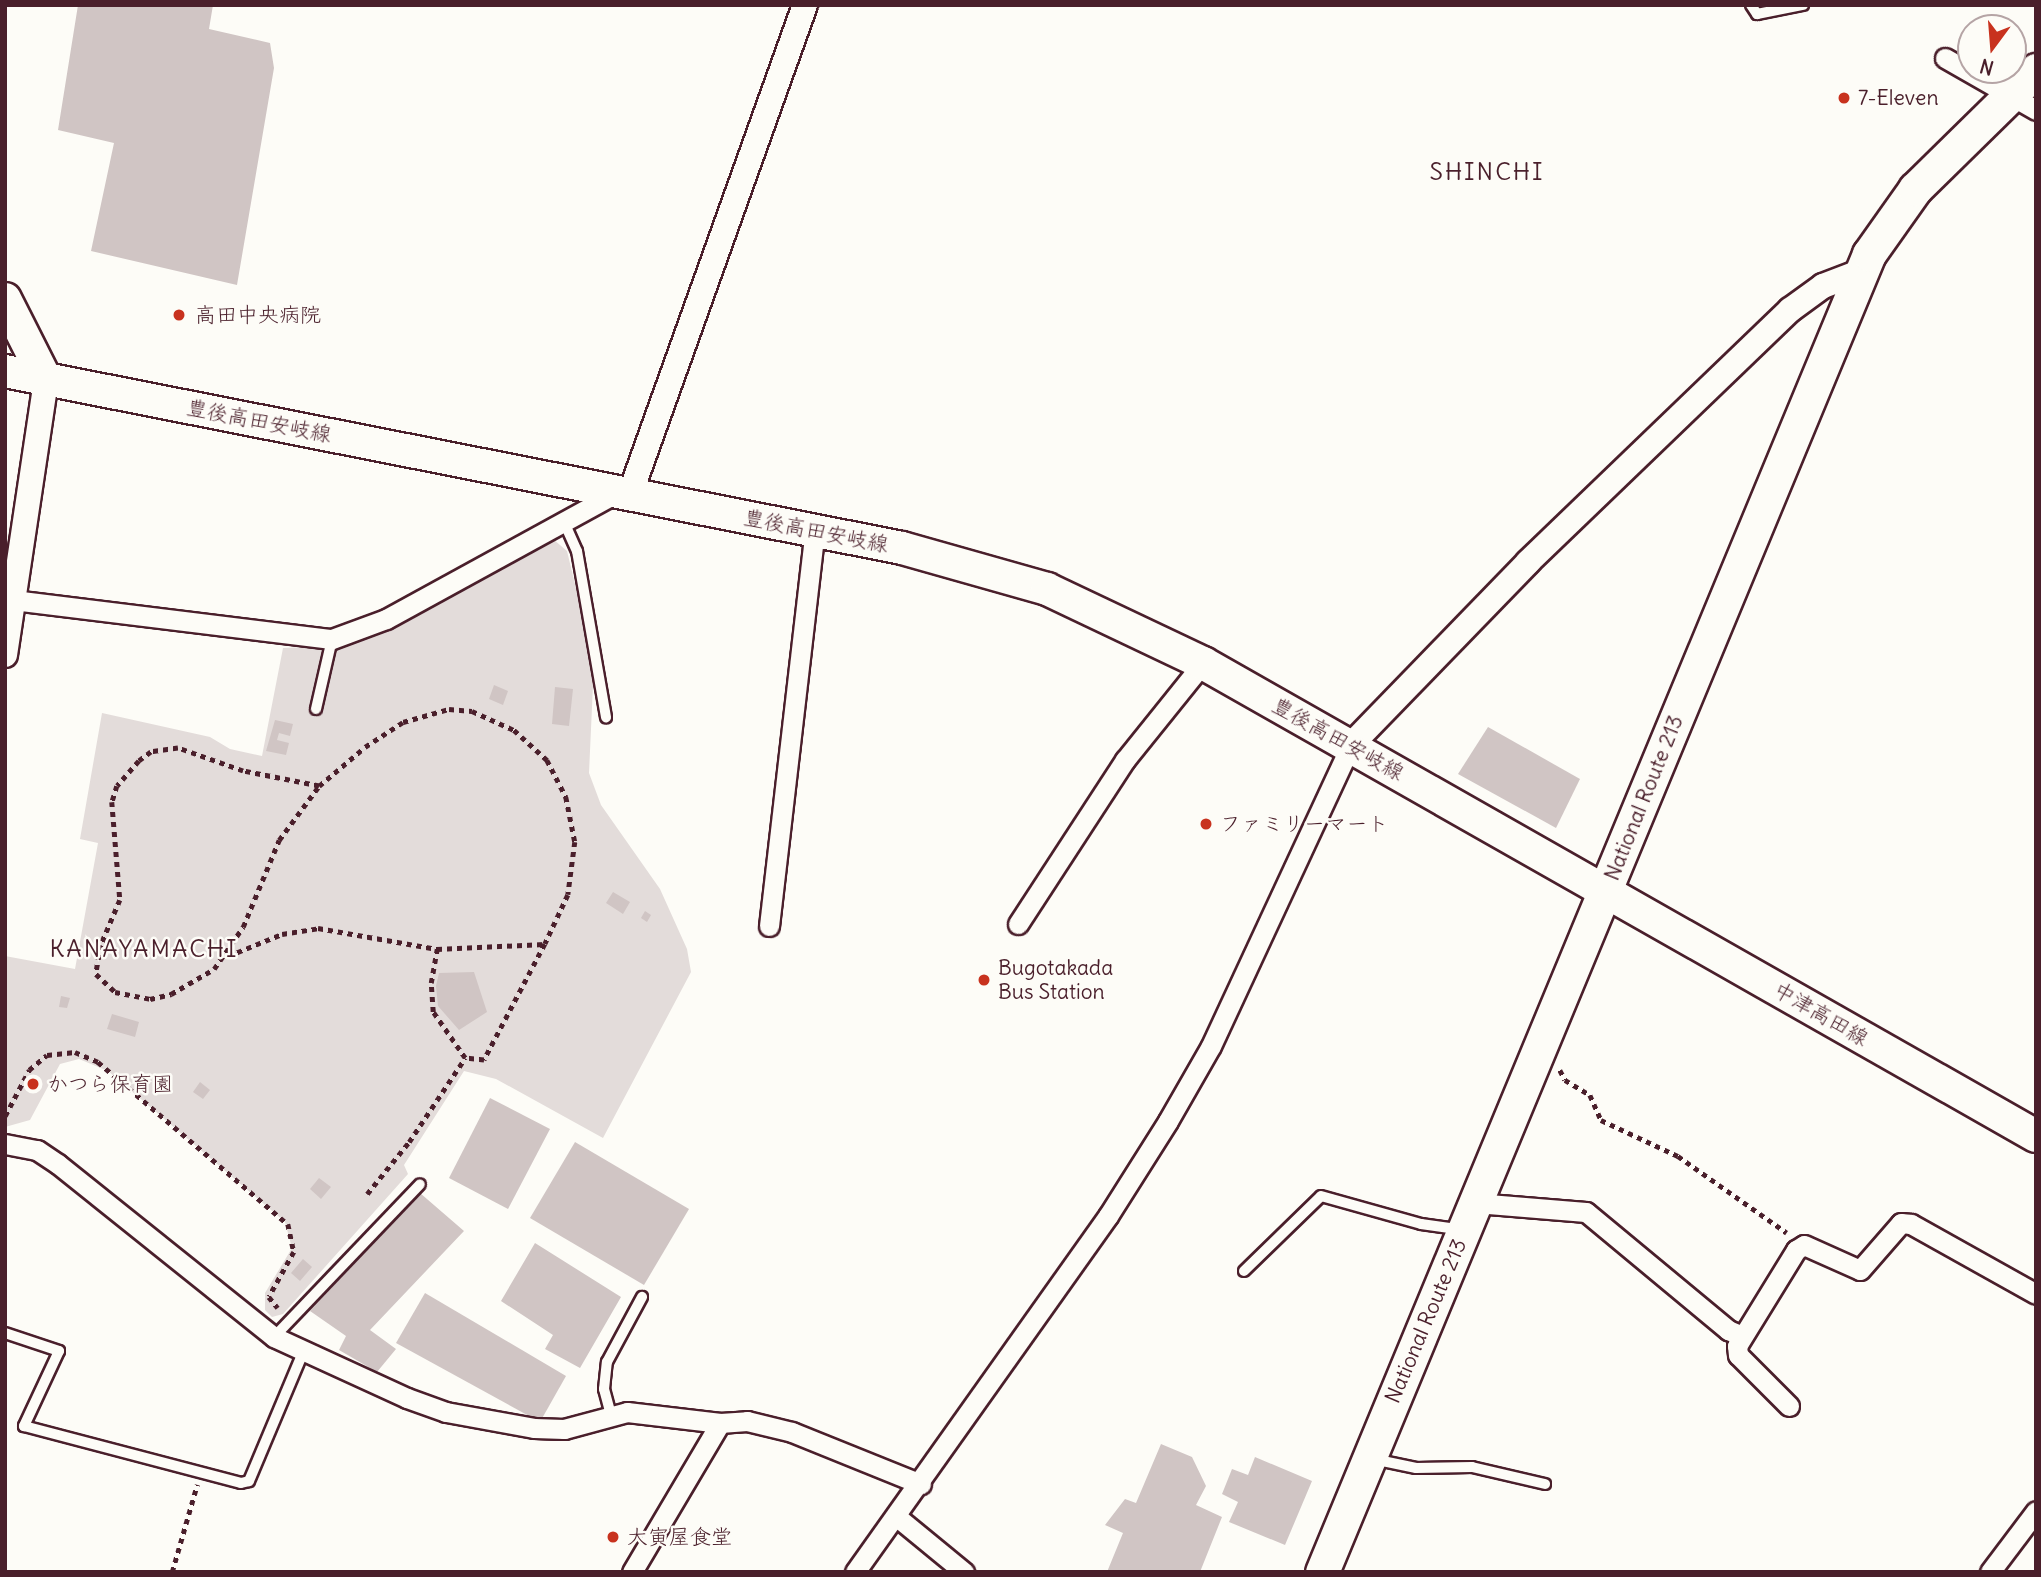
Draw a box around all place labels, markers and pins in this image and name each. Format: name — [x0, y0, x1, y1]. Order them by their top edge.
place label: 7-Eleven — [1858, 85, 1939, 111]
marker: 7-Eleven — [1836, 90, 1852, 106]
place label: 高田中央病院 — [195, 302, 321, 328]
marker: 高田中央病院 — [169, 305, 189, 325]
place label: ファミリーマート — [1220, 811, 1388, 837]
marker: ファミリーマート — [1198, 816, 1214, 832]
place label: Bugotakada Bus Station — [998, 955, 1113, 1005]
marker: Bugotakada Bus Station — [976, 972, 992, 988]
place label: かつら保育園 — [47, 1071, 173, 1097]
marker: かつら保育園 — [25, 1076, 41, 1092]
place label: 大寅屋食堂 — [627, 1524, 732, 1550]
marker: 大寅屋食堂 — [605, 1529, 621, 1545]

